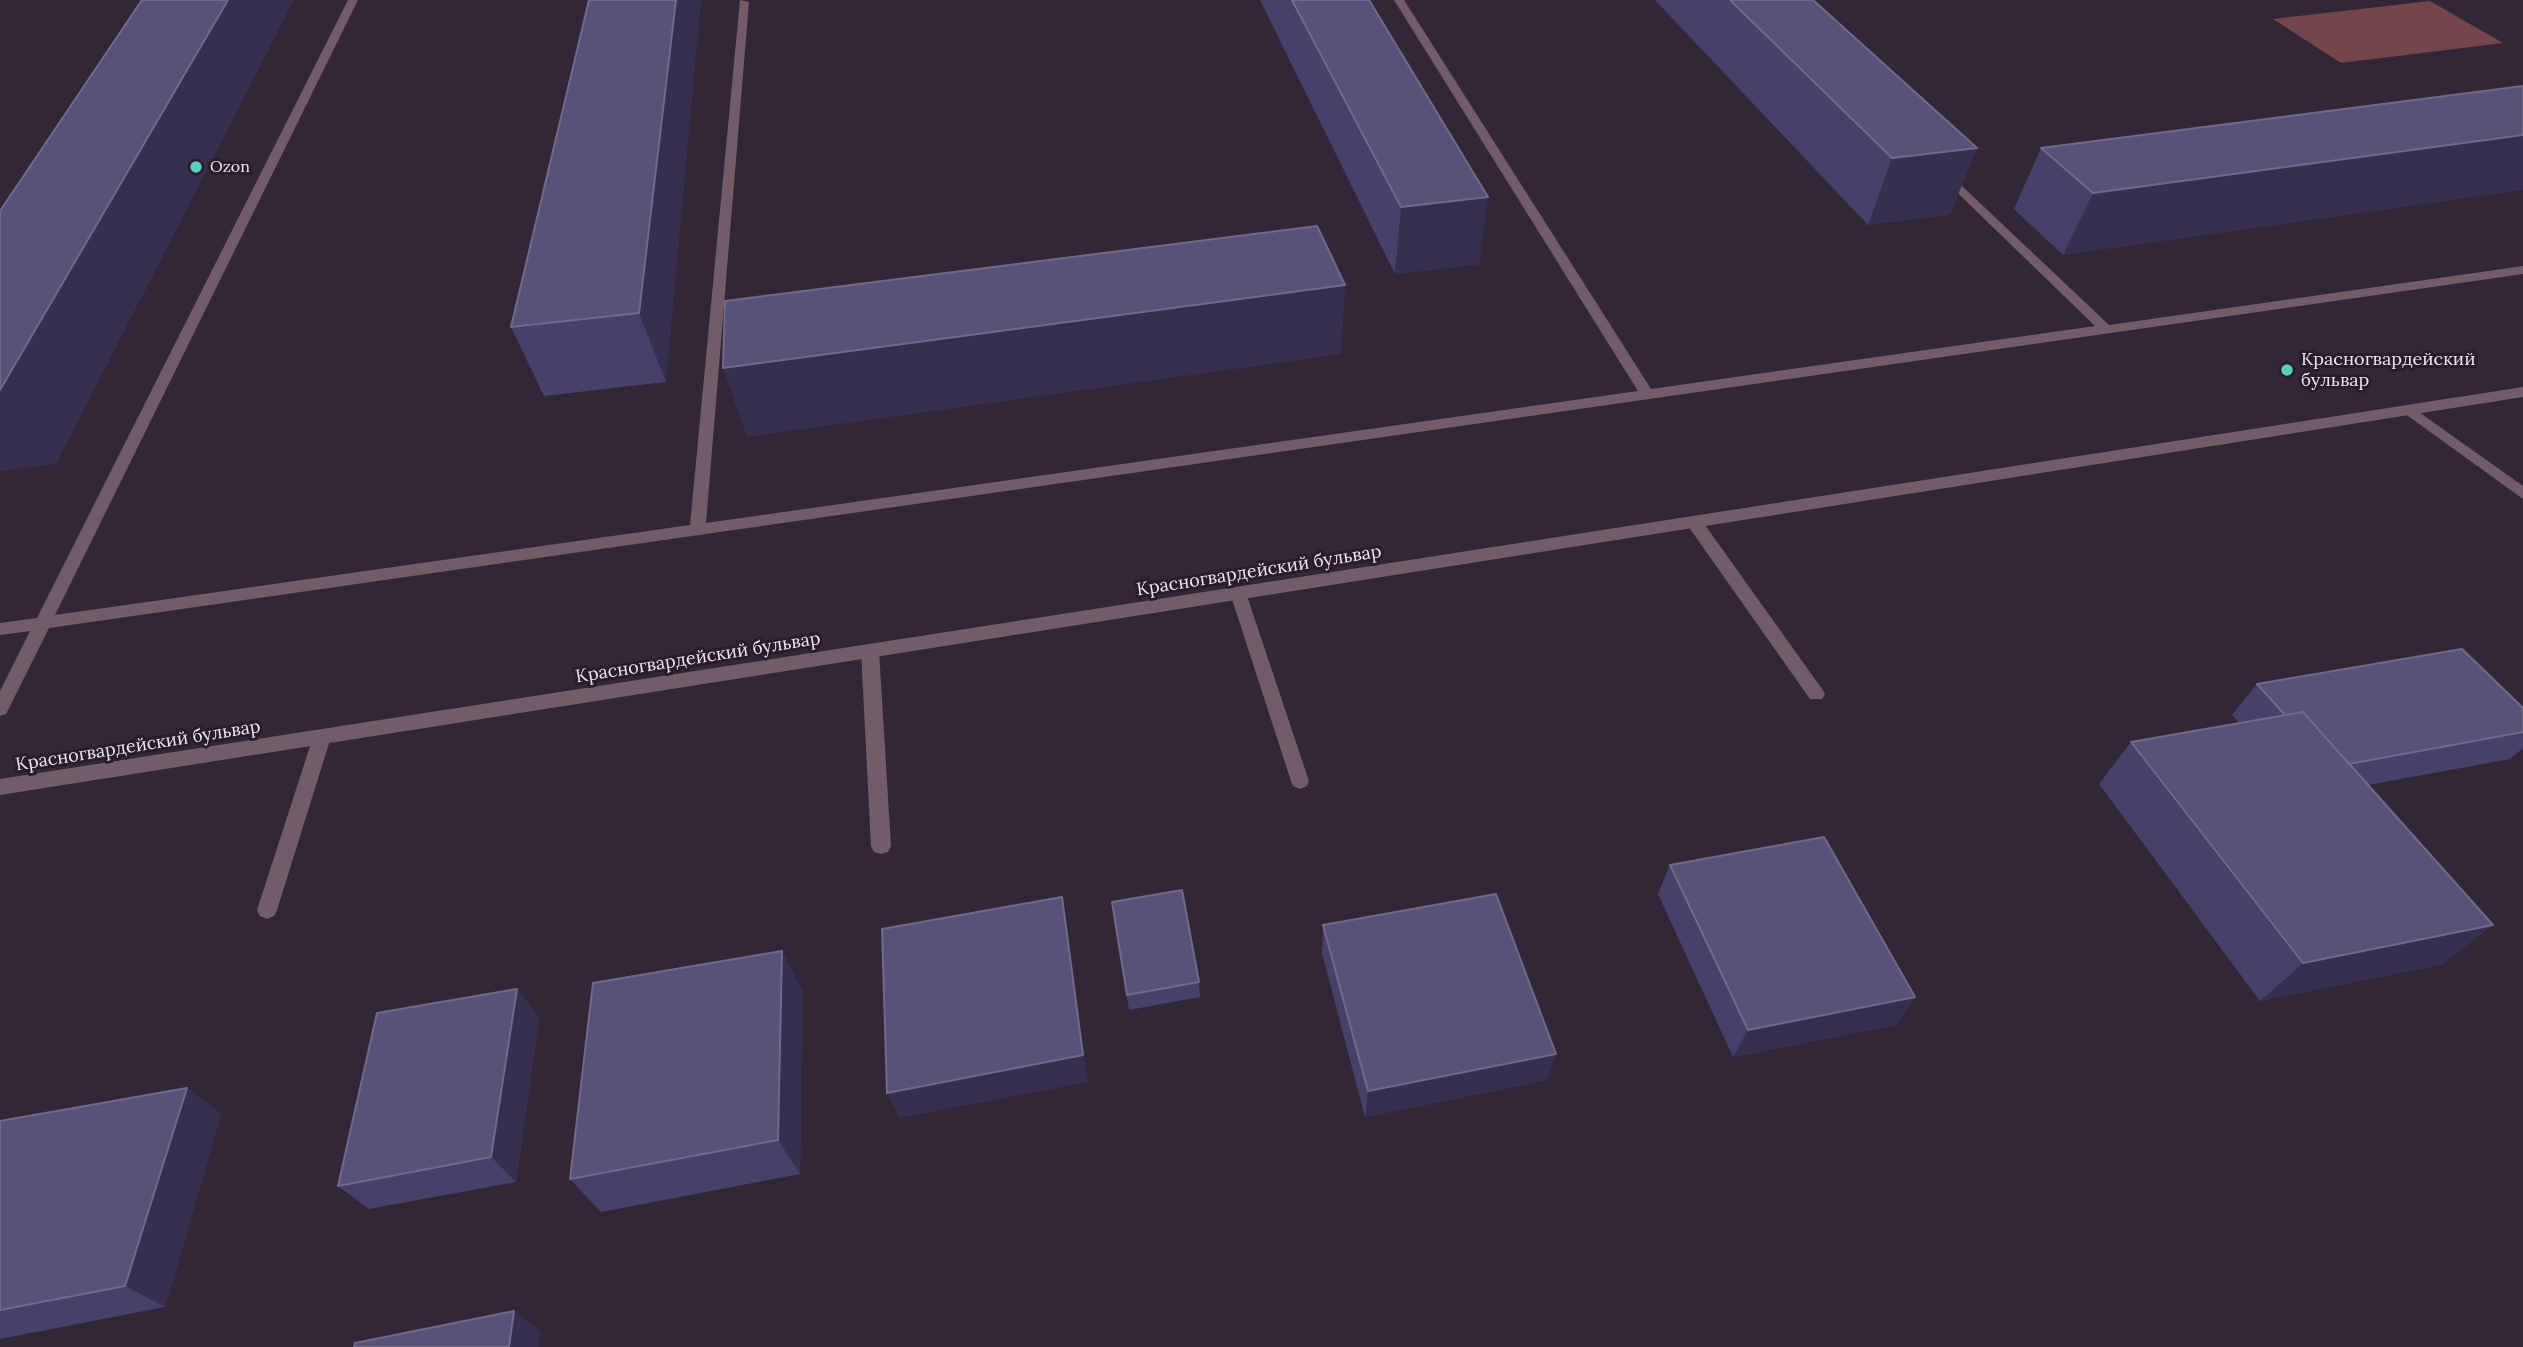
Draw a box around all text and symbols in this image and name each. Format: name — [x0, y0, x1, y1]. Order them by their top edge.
place label: Ozon — [210, 157, 250, 177]
marker: Ozon — [188, 159, 204, 175]
place label: Красногвардейский бульвар — [2301, 349, 2475, 392]
marker: Красногвардейский бульвар — [2279, 362, 2295, 378]
street label: Красногвардейский бульвар — [1135, 541, 1383, 601]
street label: Красногвардейский бульвар — [574, 628, 822, 688]
street label: Красногвардейский бульвар — [14, 716, 262, 776]

